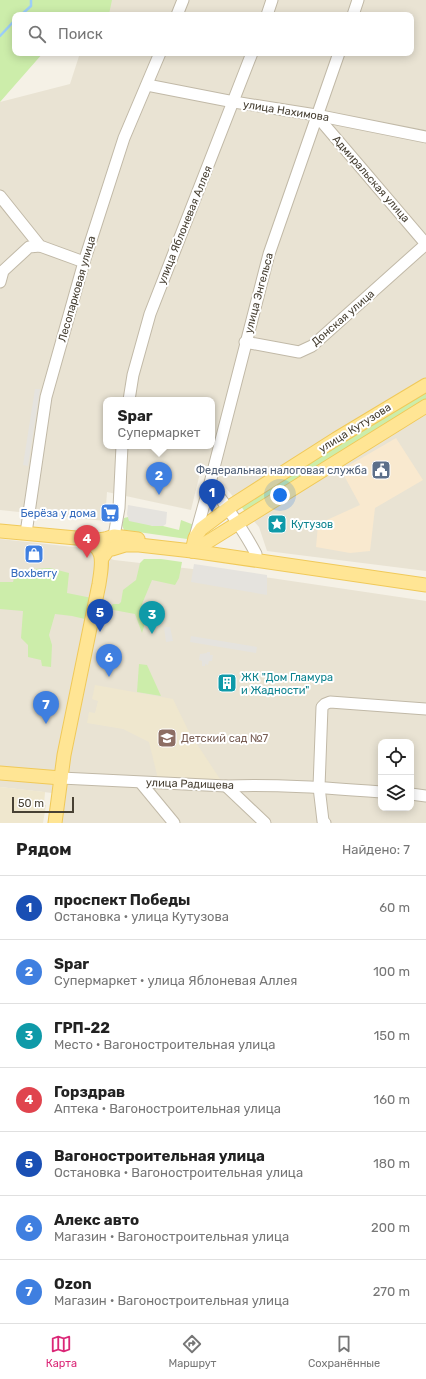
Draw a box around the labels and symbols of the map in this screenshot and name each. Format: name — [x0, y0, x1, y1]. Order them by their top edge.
street label: улица Нахимова — [242, 98, 330, 124]
street label: Адмиральская улица — [330, 133, 412, 225]
street label: улица Яблоневая Аллея — [155, 164, 215, 286]
street label: Лесопарковая улица — [56, 234, 98, 344]
street label: улица Энгельса — [242, 251, 276, 335]
street label: Донская улица — [309, 287, 377, 349]
street label: улица Кутузова — [316, 401, 394, 455]
public building icon: Федеральная налоговая служба — [370, 459, 392, 481]
pin: 2 — [146, 462, 172, 495]
place label: Федеральная налоговая служба — [196, 464, 367, 477]
pin: 1 — [199, 479, 225, 512]
your location — [270, 485, 290, 505]
supermarket icon: Берёза у дома — [99, 502, 121, 524]
place label: Берёза у дома — [20, 507, 96, 520]
place icon: Кутузов — [266, 513, 288, 535]
place label: Кутузов — [291, 518, 333, 531]
pin: 4 — [74, 525, 100, 558]
shop icon: Boxberry — [23, 543, 45, 565]
place label: Boxberry — [11, 567, 57, 580]
pin: 5 — [87, 599, 113, 632]
pin: 3 — [139, 601, 165, 634]
pin: 6 — [96, 644, 122, 677]
place label: ЖК "Дом Гламура и Жадности" — [241, 671, 333, 697]
building icon: ЖК "Дом Гламура и Жадности" — [216, 672, 238, 694]
pin: 7 — [33, 691, 59, 724]
school or university icon: Детский сад №7 — [156, 727, 178, 749]
place label: Детский сад №7 — [181, 732, 269, 745]
street label: улица Радищева — [146, 776, 234, 792]
scale bar — [12, 795, 74, 814]

